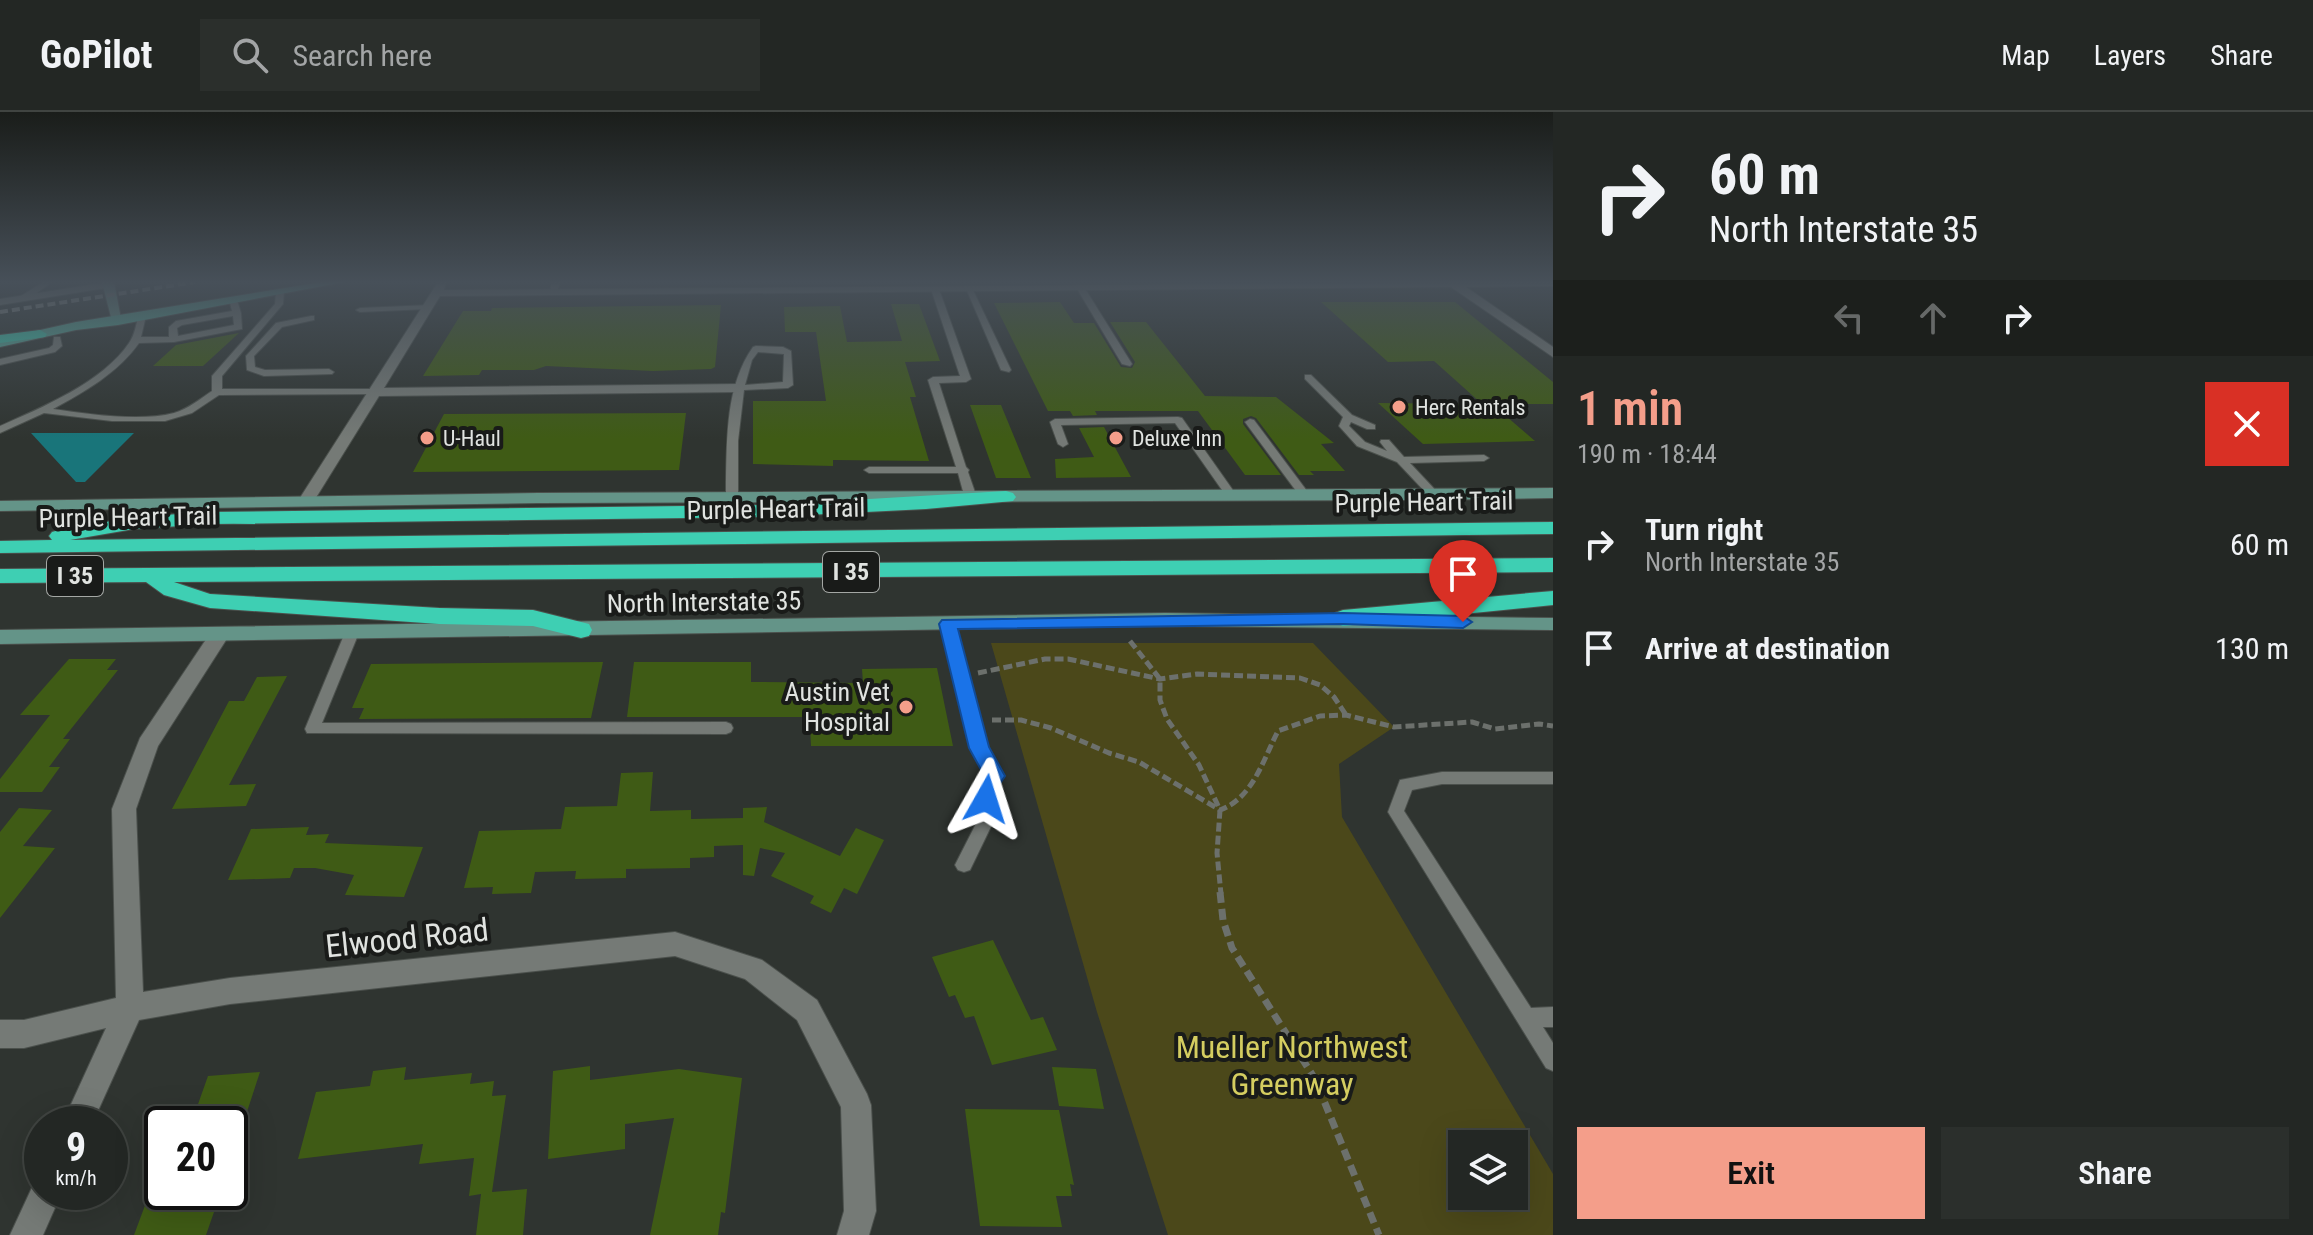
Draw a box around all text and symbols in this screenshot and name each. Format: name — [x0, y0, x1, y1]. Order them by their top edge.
search box — [200, 19, 760, 91]
text: GoPilot — [40, 33, 152, 77]
icon: search — [228, 33, 272, 77]
text: Search here — [292, 38, 432, 73]
text: Map — [2001, 39, 2050, 72]
text: Layers — [2094, 39, 2166, 72]
text: Share — [2210, 39, 2273, 72]
text: 60 m — [1709, 142, 1820, 208]
icon: right — [1577, 144, 1681, 248]
text: North Interstate 35 — [1709, 209, 1978, 251]
icon: left — [1827, 296, 1871, 340]
icon: ahead — [1911, 296, 1955, 340]
icon: right — [1995, 296, 2039, 340]
text: 1 min — [1577, 380, 1683, 437]
button: close — [2205, 382, 2289, 466]
place label: Herc Rentals — [1415, 395, 1525, 420]
marker: Herc Rentals — [1390, 398, 1408, 416]
place label: U-Haul — [443, 426, 501, 451]
place label: Deluxe Inn — [1132, 426, 1222, 451]
marker: U-Haul — [418, 429, 436, 447]
marker: Deluxe Inn — [1107, 429, 1125, 447]
text: 190 m · 18:44 — [1577, 439, 1717, 469]
street label: Purple Heart Trail — [1334, 485, 1514, 519]
street label: Purple Heart Trail — [686, 492, 866, 526]
street label: Purple Heart Trail — [38, 500, 218, 534]
text: Turn right — [1645, 512, 1763, 547]
icon: right — [1577, 522, 1621, 566]
text: 60 m — [2230, 527, 2289, 562]
pin — [1429, 540, 1497, 622]
text: North Interstate 35 — [1645, 547, 1839, 577]
road number: I 35 — [823, 552, 879, 592]
icon: arrive — [1441, 552, 1485, 596]
road number: I 35 — [47, 556, 103, 596]
street label: North Interstate 35 — [607, 585, 801, 619]
icon: arrive — [1577, 626, 1621, 670]
text: Arrive at destination — [1645, 631, 1890, 666]
text: 130 m — [2215, 631, 2289, 666]
place label: Austin Vet Hospital — [785, 677, 890, 737]
marker: Austin Vet Hospital — [897, 698, 915, 716]
position arrow — [944, 757, 1028, 841]
street label: Elwood Road — [324, 911, 490, 965]
park label: Mueller Northwest Greenway — [1176, 1028, 1408, 1103]
speed limit sign: 20 — [144, 1106, 248, 1210]
text: 9 — [66, 1124, 86, 1171]
button: Exit — [1577, 1127, 1925, 1219]
button: Share — [1941, 1127, 2289, 1219]
map controls — [1448, 1130, 1528, 1210]
button: layers — [1448, 1130, 1528, 1210]
text: km/h — [55, 1166, 97, 1190]

